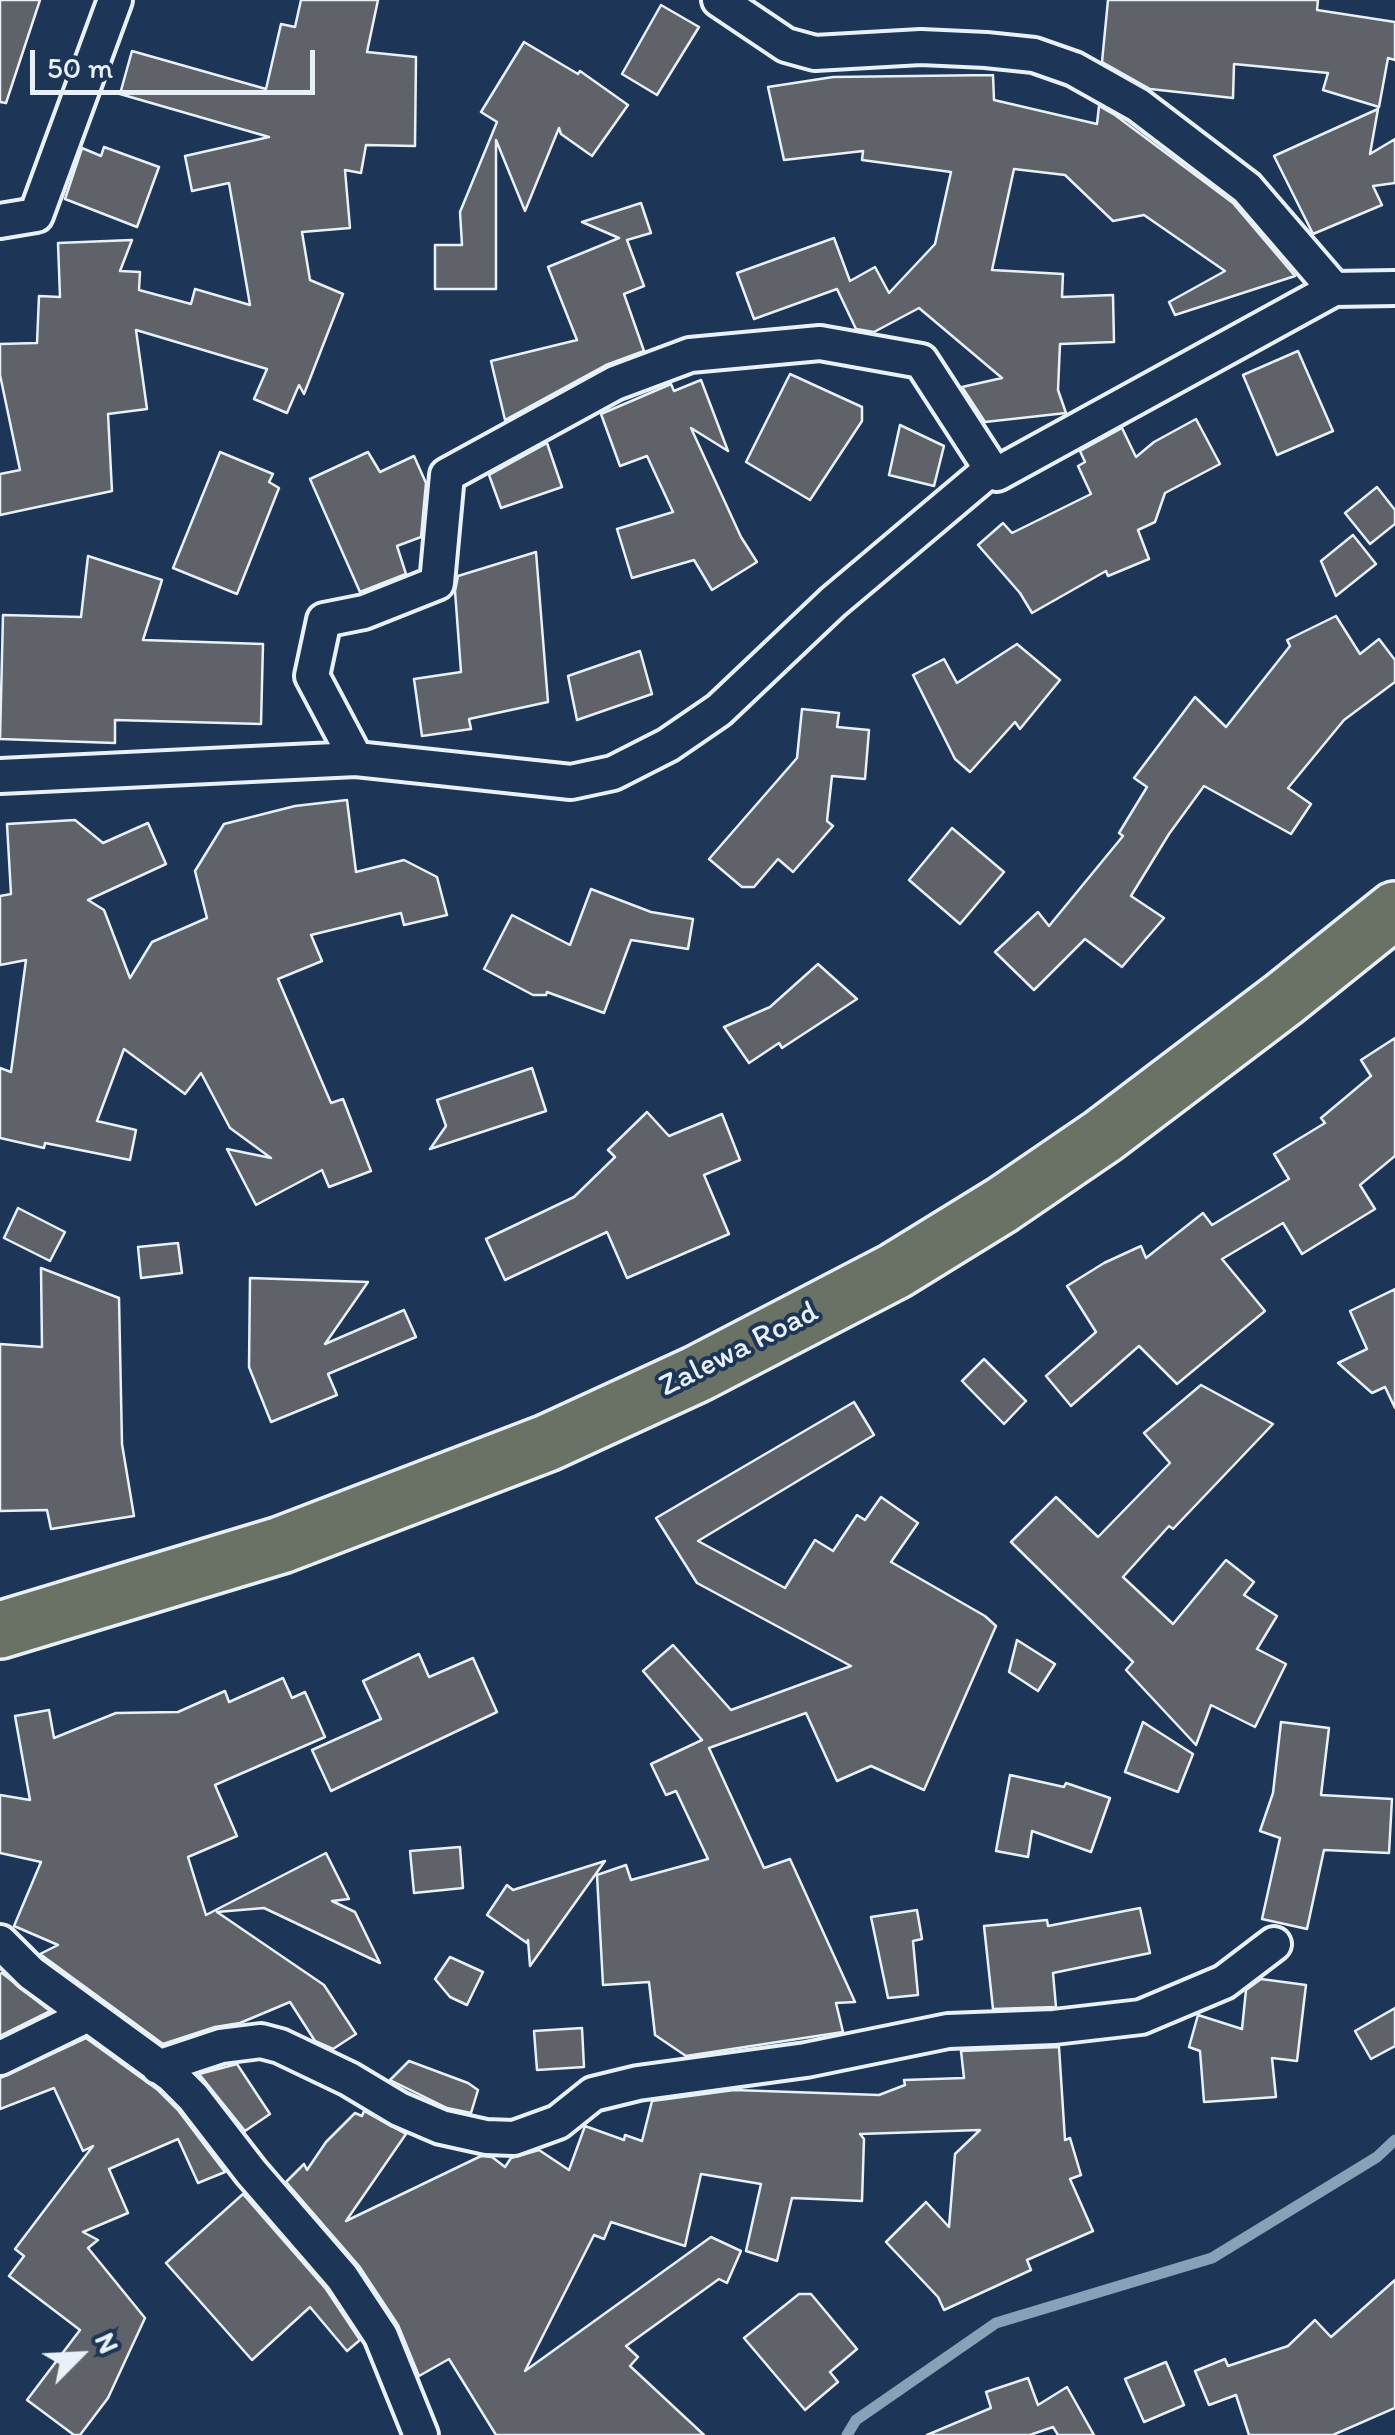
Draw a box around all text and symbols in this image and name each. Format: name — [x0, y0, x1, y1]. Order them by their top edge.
scale bar — [35, 30, 320, 92]
text: 50 m — [47, 49, 113, 86]
street label: Zalewa Road — [653, 1293, 825, 1407]
north arrow — [30, 2305, 130, 2405]
text: N — [88, 2327, 127, 2358]

